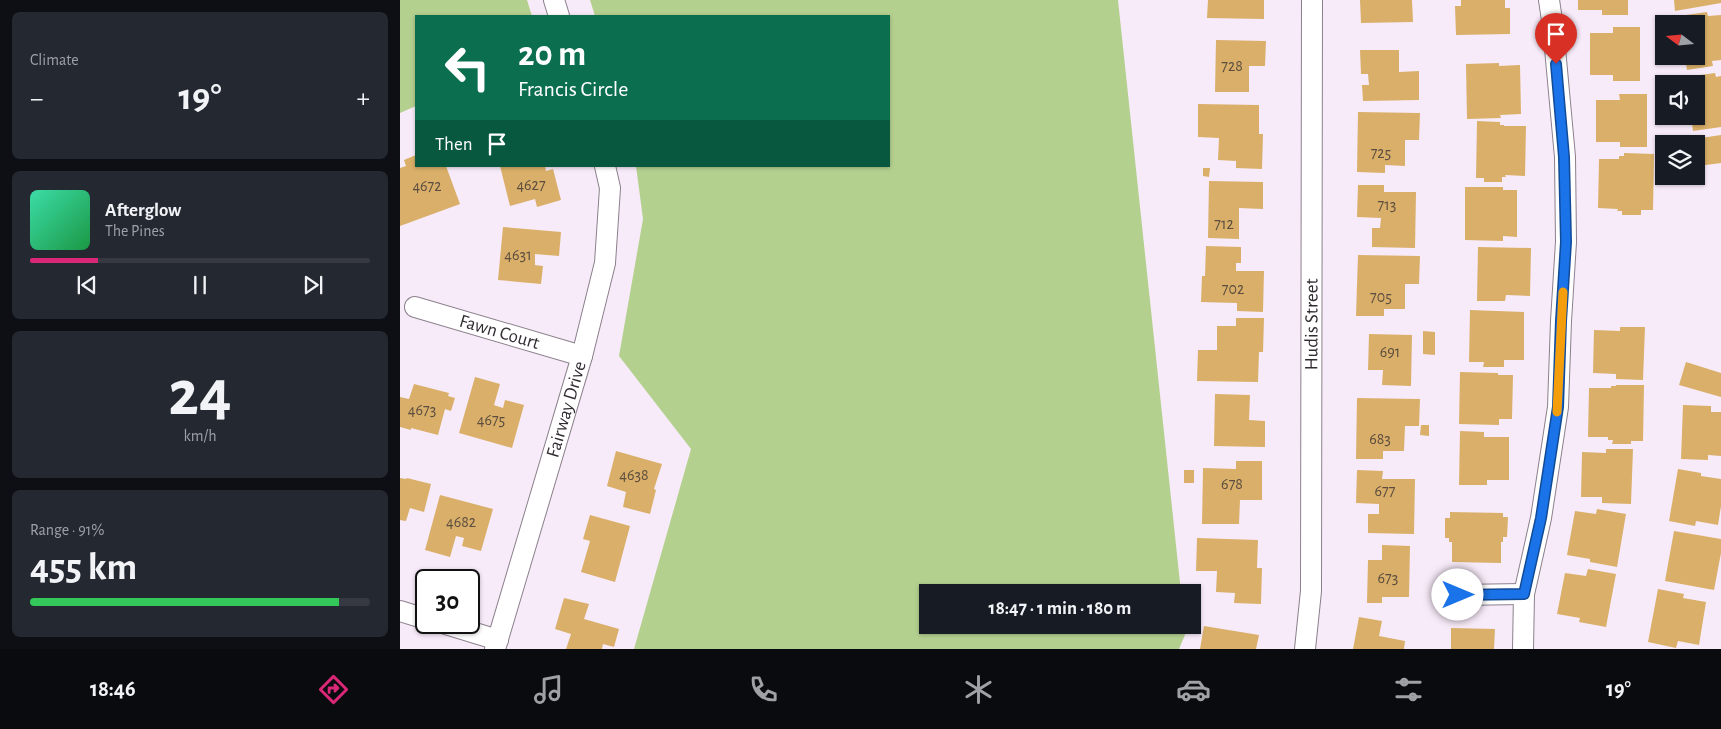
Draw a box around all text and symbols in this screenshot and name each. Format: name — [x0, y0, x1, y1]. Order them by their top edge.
pin — [1535, 13, 1577, 64]
north arrow — [1655, 15, 1705, 65]
map controls — [1655, 15, 1705, 185]
icon: arrive — [1542, 20, 1570, 48]
icon: left — [435, 35, 500, 100]
text: 20 m — [518, 37, 586, 72]
text: Climate — [30, 52, 79, 68]
house number: 728 — [1221, 58, 1243, 74]
button: sound — [1655, 75, 1705, 125]
text: Francis Circle — [518, 78, 628, 100]
text: 19° — [178, 79, 222, 117]
text: − — [30, 85, 43, 113]
text: + — [357, 85, 370, 113]
icon: arrive — [483, 130, 511, 158]
text: Then — [435, 135, 473, 154]
button: layers — [1655, 135, 1705, 185]
house number: 725 — [1371, 145, 1391, 161]
house number: 4627 — [516, 177, 546, 193]
house number: 4672 — [412, 178, 442, 194]
house number: 713 — [1378, 197, 1396, 213]
text: Afterglow — [105, 201, 181, 220]
house number: 712 — [1214, 216, 1234, 232]
text: The Pines — [105, 223, 165, 239]
house number: 4631 — [504, 247, 532, 263]
icon: previous — [73, 271, 101, 299]
icon: pause — [186, 271, 214, 299]
icon: next — [299, 271, 327, 299]
street label: Hudis Street — [1302, 278, 1321, 370]
house number: 702 — [1222, 281, 1244, 297]
house number: 705 — [1370, 289, 1392, 305]
street label: Fawn Court — [457, 311, 542, 353]
house number: 691 — [1380, 344, 1400, 360]
street label: Fairway Drive — [543, 359, 589, 460]
text: 24 — [168, 362, 232, 427]
house number: 4673 — [408, 402, 436, 418]
house number: 4675 — [477, 412, 505, 428]
text: km/h — [183, 428, 217, 444]
house number: 683 — [1369, 431, 1391, 447]
house number: 4638 — [619, 467, 649, 483]
house number: 678 — [1221, 476, 1243, 492]
house number: 677 — [1375, 483, 1396, 499]
house number: 4682 — [446, 514, 476, 530]
text: Range · 91% — [30, 522, 104, 538]
text: 455 km — [30, 549, 137, 587]
position arrow — [1431, 568, 1483, 620]
speed limit sign: 30 — [415, 569, 480, 634]
house number: 673 — [1378, 570, 1398, 586]
text: 18:47 · 1 min · 180 m — [989, 599, 1131, 618]
icon: directions — [316, 672, 351, 707]
icon: music — [531, 672, 566, 707]
icon: phone — [746, 672, 781, 707]
icon: climate — [961, 672, 996, 707]
icon: car — [1176, 672, 1211, 707]
icon: filters — [1391, 672, 1426, 707]
text: 18:46 — [90, 678, 136, 700]
text: 19° — [1606, 678, 1631, 700]

